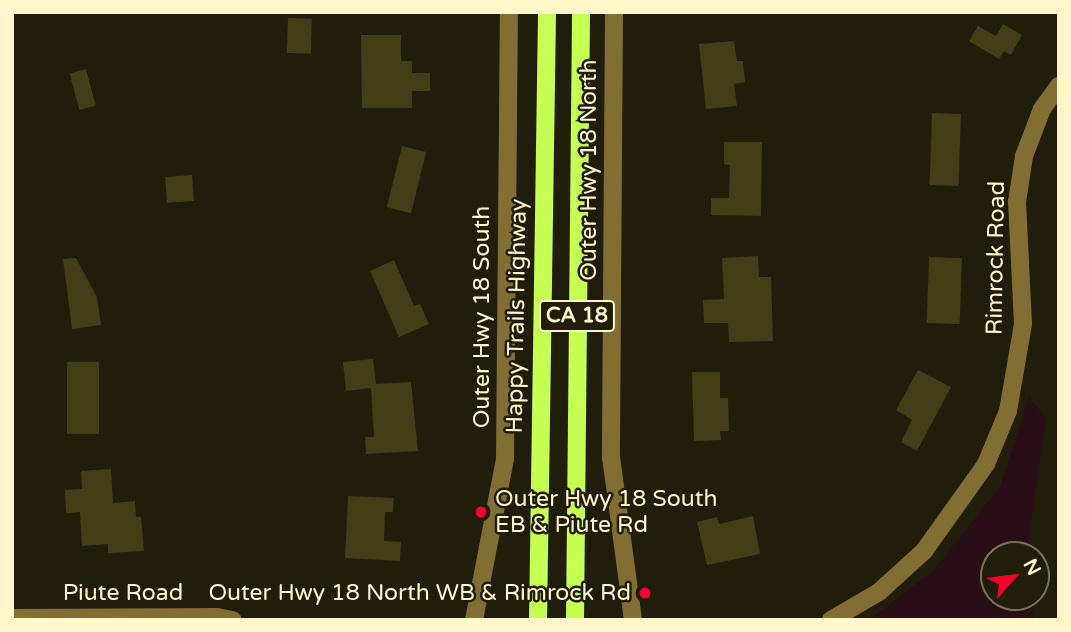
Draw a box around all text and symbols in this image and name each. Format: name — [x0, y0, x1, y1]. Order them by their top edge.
street label: Outer Hwy 18 North — [575, 59, 603, 281]
street label: Rimrock Road — [981, 181, 1011, 335]
street label: Happy Trails Highway — [501, 198, 533, 434]
street label: Outer Hwy 18 South — [468, 206, 496, 428]
road number: CA 18 — [538, 298, 616, 334]
place label: Outer Hwy 18 South EB & Piute Rd — [495, 485, 717, 539]
marker: Outer Hwy 18 South EB & Piute Rd — [473, 504, 489, 520]
north arrow — [980, 541, 1050, 611]
text: N — [1018, 555, 1045, 579]
street label: Piute Road — [63, 579, 183, 607]
place label: Outer Hwy 18 North WB & Rimrock Rd — [208, 579, 631, 607]
marker: Outer Hwy 18 North WB & Rimrock Rd — [637, 585, 653, 601]

